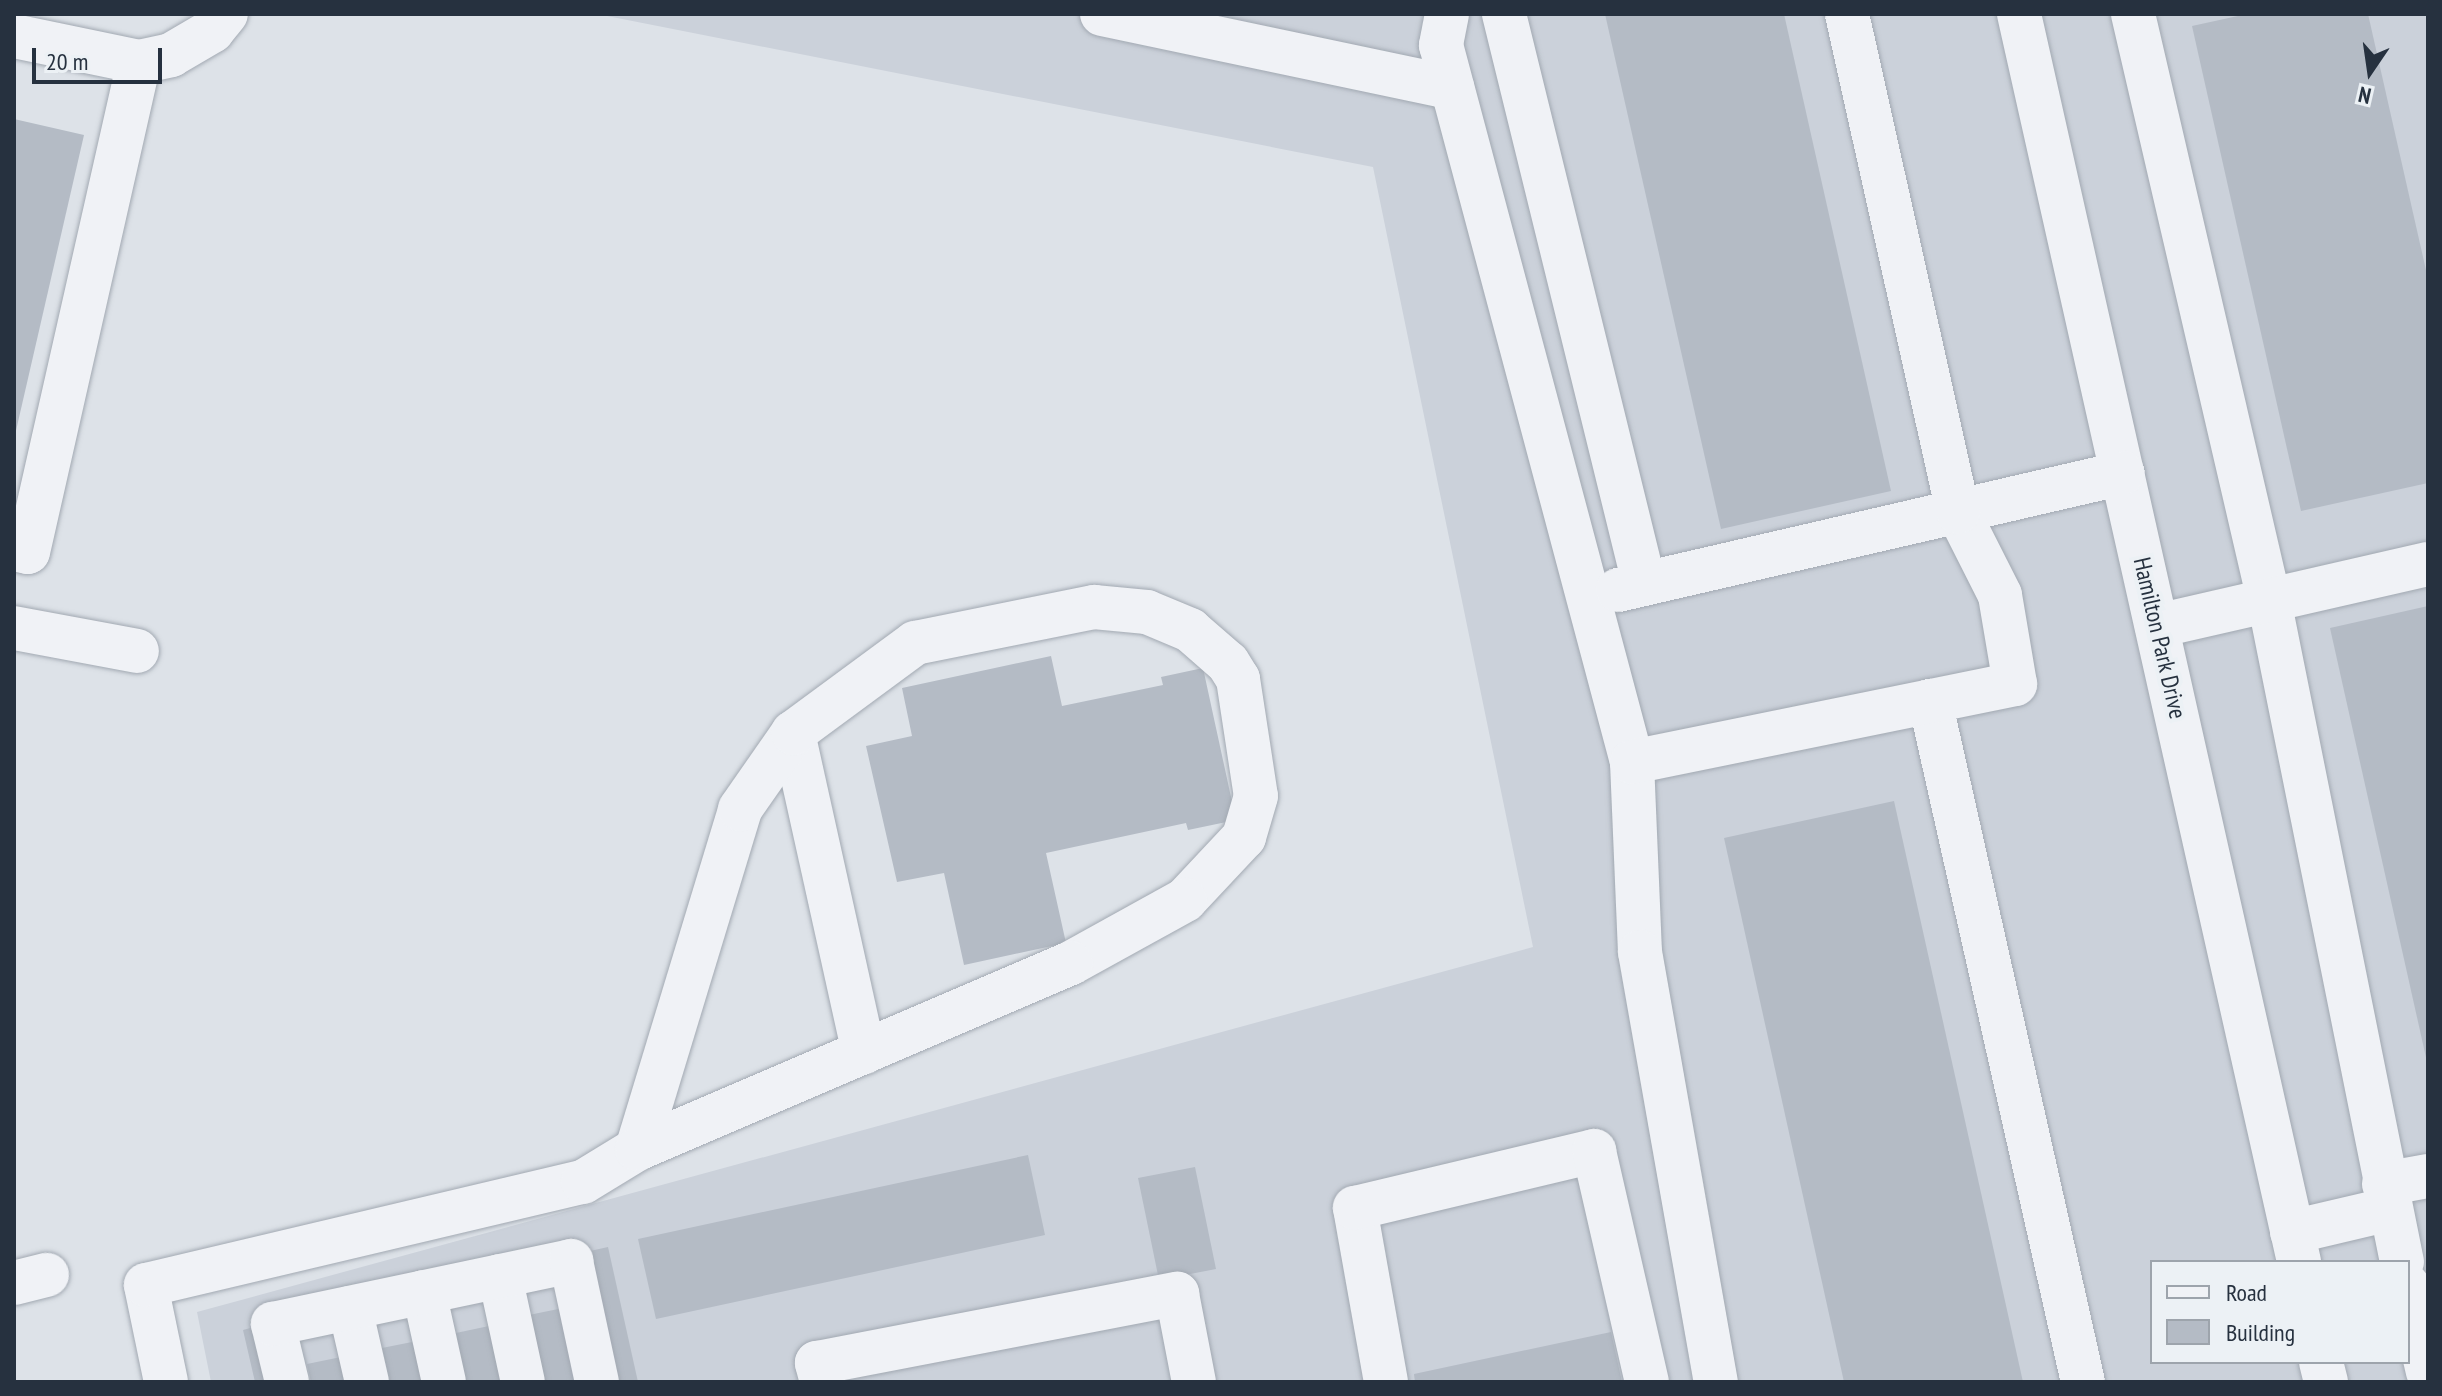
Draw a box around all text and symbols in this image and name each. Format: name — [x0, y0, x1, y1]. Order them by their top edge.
scale bar — [36, 32, 166, 82]
north arrow — [2330, 32, 2410, 112]
text: 20 m — [46, 46, 88, 77]
text: N — [2356, 80, 2374, 110]
street label: Hamilton Park Drive — [2127, 554, 2193, 722]
legend — [2150, 1260, 2410, 1364]
text: Road — [2226, 1277, 2267, 1308]
text: Building — [2226, 1317, 2295, 1348]

